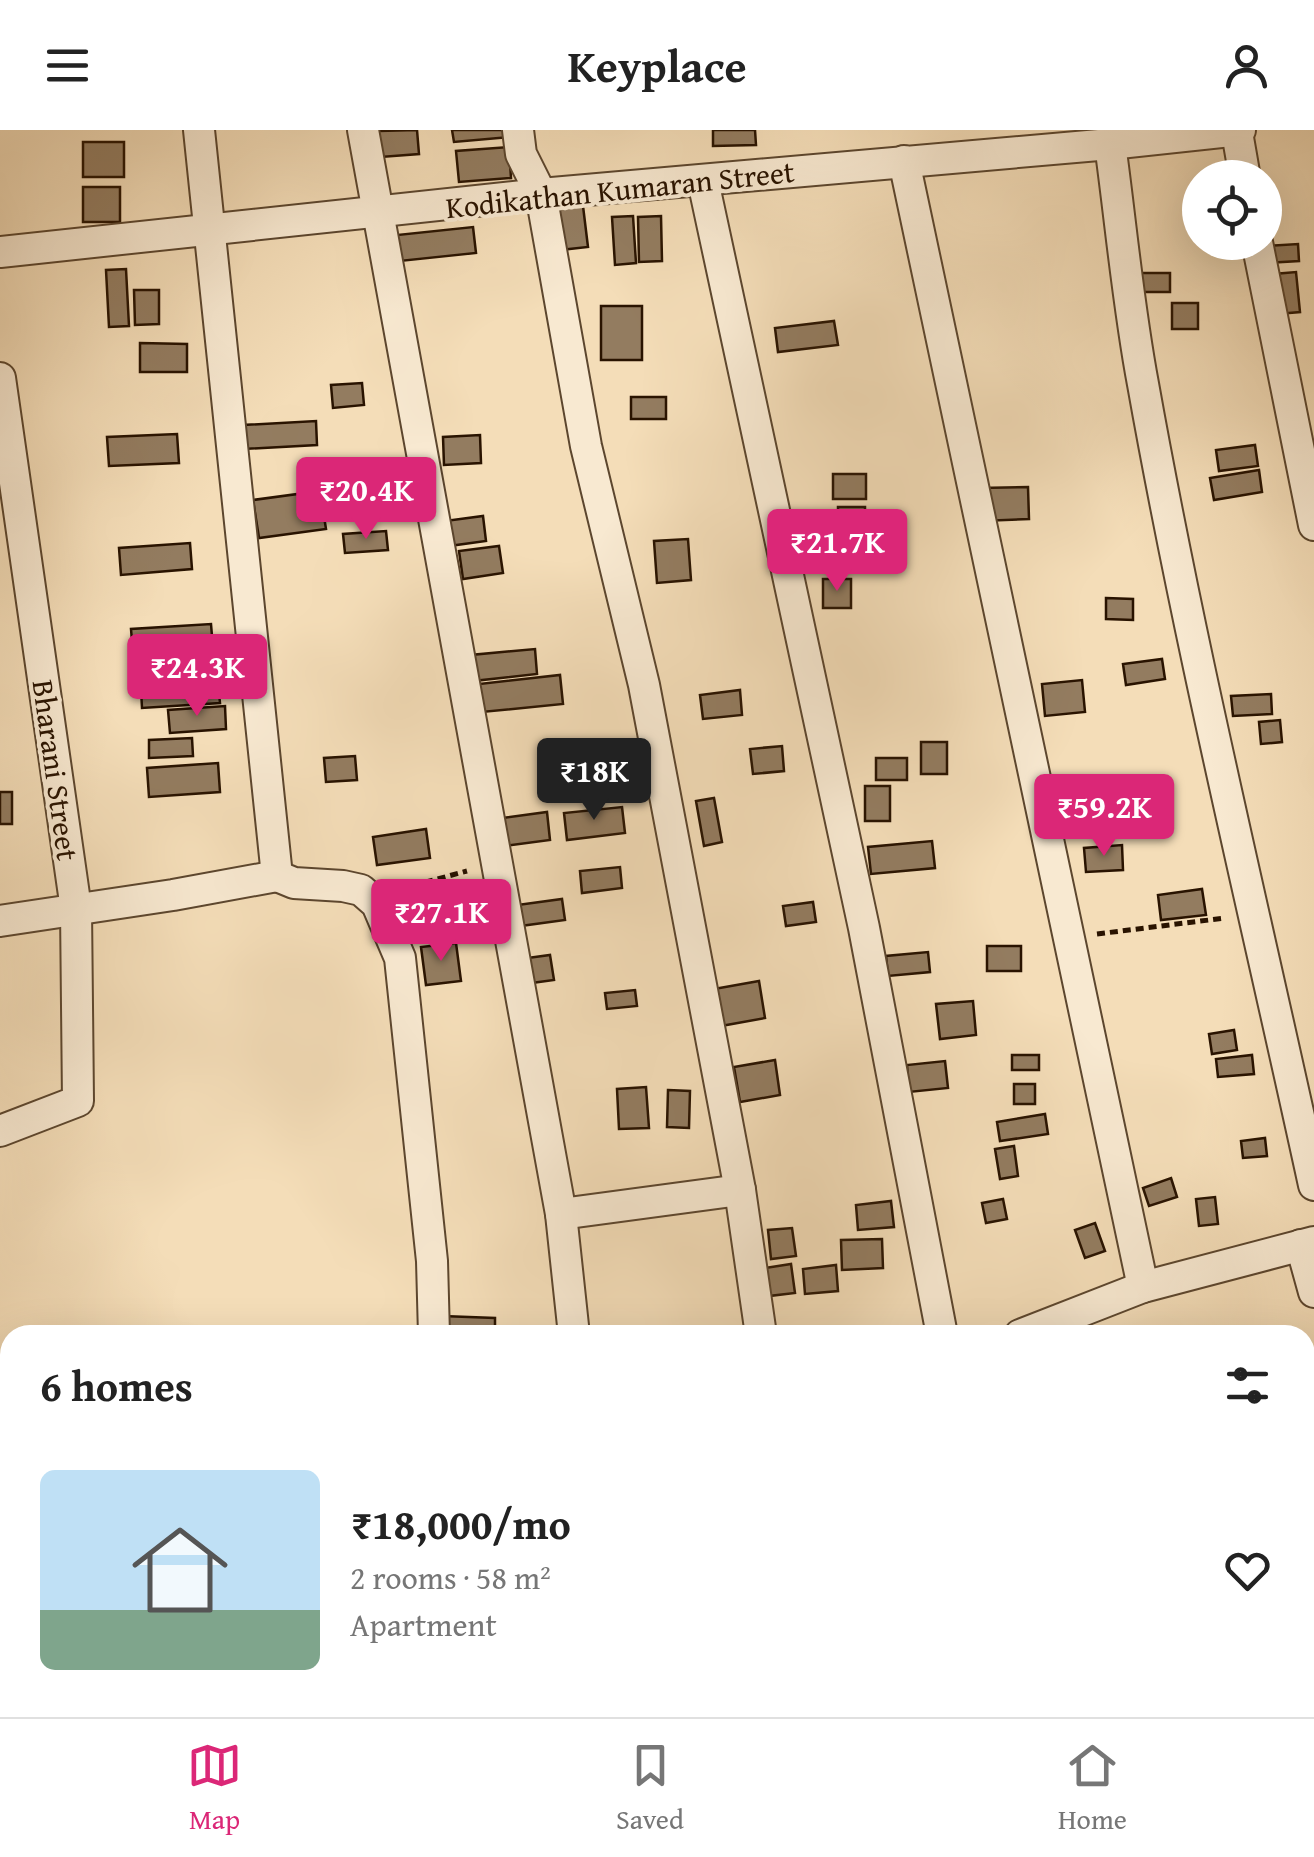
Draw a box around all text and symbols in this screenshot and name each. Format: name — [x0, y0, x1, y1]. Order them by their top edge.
text: Keyplace — [567, 33, 747, 98]
icon: menu — [40, 38, 95, 93]
icon: person — [1219, 38, 1274, 93]
street label: Kodikathan Kumaran Street — [444, 149, 797, 229]
map controls — [1182, 160, 1282, 260]
button: locate — [1182, 160, 1282, 260]
pin: ₹20.4K — [285, 457, 447, 542]
text: ₹20.4K — [318, 466, 414, 513]
pin: ₹21.7K — [756, 509, 918, 594]
text: ₹21.7K — [789, 518, 885, 565]
pin: ₹24.3K — [116, 634, 278, 719]
text: ₹24.3K — [149, 643, 245, 690]
street label: Bharani Street — [22, 677, 91, 864]
pin: ₹18K — [535, 738, 653, 823]
text: ₹18K — [559, 747, 629, 794]
pin: ₹59.2K — [1023, 774, 1185, 859]
text: ₹59.2K — [1056, 783, 1152, 830]
pin: ₹27.1K — [360, 879, 522, 964]
text: ₹27.1K — [393, 888, 489, 935]
text: 6 homes — [40, 1355, 193, 1416]
icon: filters — [1220, 1358, 1275, 1413]
text: ₹18,000/mo — [350, 1493, 571, 1554]
icon: home — [120, 1510, 240, 1630]
icon: heart — [1220, 1543, 1275, 1598]
text: 2 rooms · 58 m² — [350, 1554, 551, 1601]
text: Apartment — [350, 1601, 497, 1648]
tab: Map — [187, 1738, 242, 1839]
tab: Saved — [616, 1738, 684, 1839]
tab: Home — [1058, 1738, 1127, 1839]

